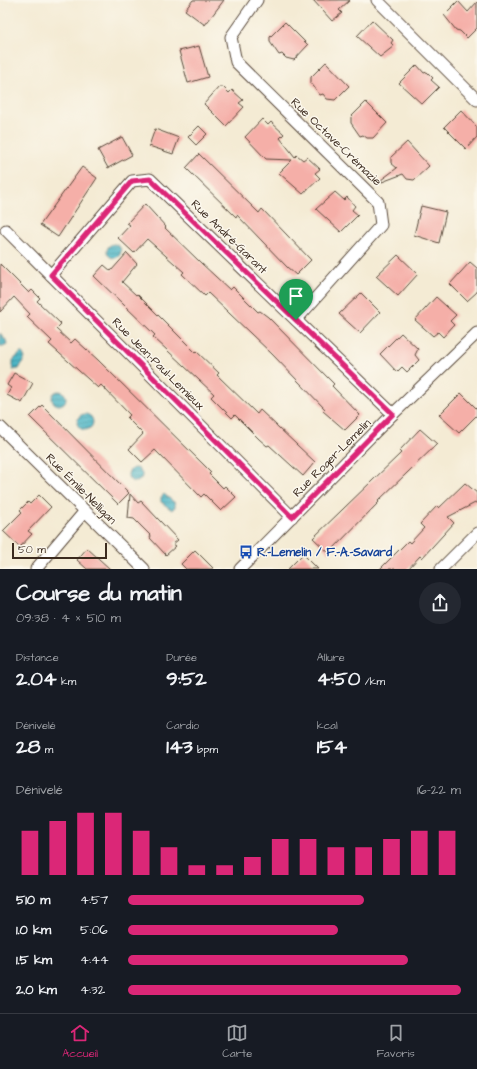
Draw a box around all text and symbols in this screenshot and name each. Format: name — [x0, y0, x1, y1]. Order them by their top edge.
street label: Rue Octave-Crémazie — [287, 94, 386, 190]
street label: Rue André-Garant — [187, 196, 271, 278]
pin — [279, 279, 313, 320]
icon: arrive — [285, 285, 307, 307]
street label: Rue Jean-Paul-Lemieux — [108, 314, 208, 414]
street label: Rue Roger-Lemelin — [289, 415, 376, 502]
street label: Rue Émile-Nelligan — [41, 450, 120, 529]
scale bar — [12, 541, 107, 560]
text: 50 m — [18, 542, 46, 557]
bus stop icon: R.-Lemelin / F.-A.-Savard — [238, 544, 254, 560]
place label: R.-Lemelin / F.-A.-Savard — [257, 544, 393, 561]
text: Course du matin — [16, 578, 182, 609]
button: share — [419, 582, 461, 624]
text: 09:38 · 4 × 510 m — [16, 609, 121, 627]
text: Distance — [16, 650, 59, 665]
text: Durée — [166, 650, 197, 665]
text: Allure — [317, 650, 345, 665]
text: 2.04 — [16, 665, 57, 693]
text: 9:52 — [166, 665, 207, 693]
text: 4:50 — [317, 665, 360, 693]
text: km — [57, 674, 76, 689]
text: /km — [360, 674, 385, 689]
text: Dénivelé — [16, 718, 56, 733]
text: Cardio — [166, 718, 199, 733]
text: kcal — [317, 718, 338, 733]
text: 28 — [16, 733, 40, 761]
text: 143 — [166, 733, 193, 761]
text: 154 — [317, 733, 347, 761]
text: m — [40, 742, 53, 757]
text: bpm — [193, 742, 218, 757]
text: Dénivelé — [16, 781, 63, 799]
text: 16–22 m — [417, 781, 461, 799]
text: 510 m — [16, 891, 50, 909]
text: 4:57 — [80, 891, 108, 909]
text: 1.0 km — [16, 921, 51, 939]
text: 5:06 — [80, 921, 108, 939]
text: 1.5 km — [16, 951, 52, 969]
text: 4:44 — [80, 951, 109, 969]
text: 2.0 km — [16, 981, 57, 999]
text: 4:32 — [80, 981, 105, 999]
tab: Accueil — [62, 1022, 98, 1061]
tab: Carte — [222, 1022, 252, 1061]
tab: Favoris — [376, 1022, 415, 1061]

